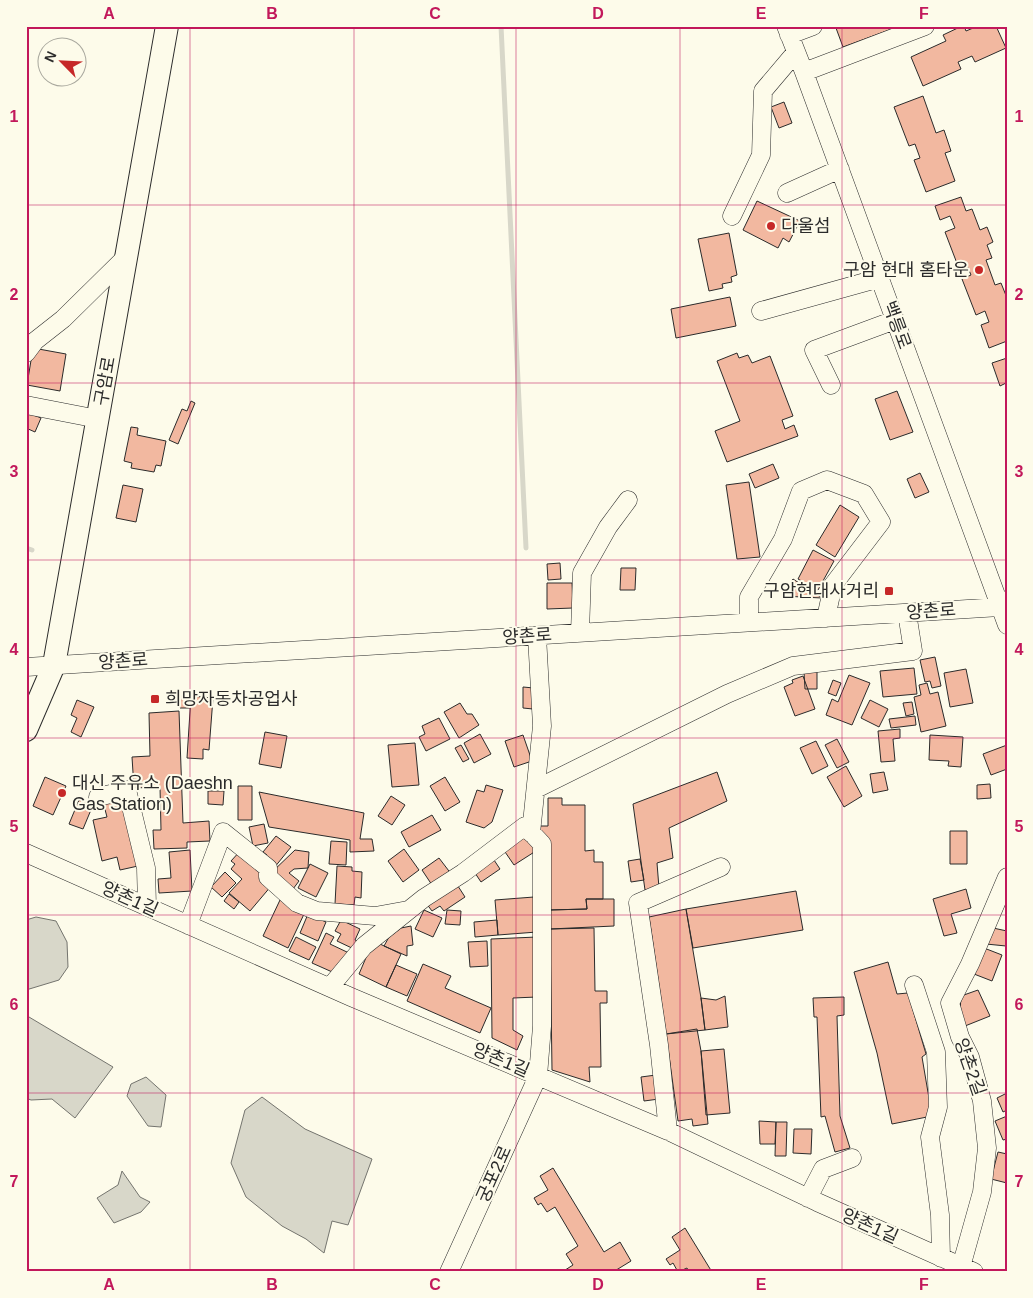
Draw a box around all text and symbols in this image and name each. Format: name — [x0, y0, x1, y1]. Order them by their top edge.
text: A — [103, 5, 115, 22]
text: B — [266, 5, 278, 22]
text: C — [429, 5, 441, 22]
text: D — [592, 5, 604, 22]
text: E — [756, 5, 767, 22]
text: F — [919, 5, 929, 22]
north arrow — [38, 38, 88, 88]
text: N — [41, 49, 59, 65]
text: 1 — [10, 108, 19, 125]
text: 1 — [1015, 108, 1024, 125]
place label: 다울섬 — [781, 216, 831, 236]
marker: 다울섬 — [765, 220, 777, 232]
place label: 구암 현대 홈타운 — [843, 260, 969, 280]
marker: 구암 현대 홈타운 — [973, 264, 985, 276]
text: 2 — [10, 286, 19, 303]
text: 2 — [1015, 286, 1024, 303]
street label: 백릉로 — [879, 298, 915, 352]
street label: 구암로 — [91, 355, 119, 407]
text: 3 — [10, 463, 19, 480]
text: 3 — [1015, 463, 1024, 480]
place label: 구암현대사거리 — [763, 581, 879, 601]
marker: 구암현대사거리 — [883, 585, 895, 597]
street label: 양촌로 — [906, 599, 956, 623]
street label: 양촌로 — [502, 624, 552, 648]
text: 4 — [10, 641, 19, 658]
text: 4 — [1015, 641, 1024, 658]
street label: 양촌로 — [98, 649, 148, 673]
place label: 희망자동차공업사 — [165, 689, 298, 709]
marker: 희망자동차공업사 — [149, 693, 161, 705]
place label: 대신 주유소 (Daeshn Gas Station) — [72, 773, 233, 814]
marker: 대신 주유소 (Daeshn Gas Station) — [56, 787, 68, 799]
text: 5 — [10, 818, 19, 835]
text: 5 — [1015, 818, 1024, 835]
street label: 양촌1길 — [99, 878, 161, 920]
text: 6 — [10, 996, 19, 1013]
text: 6 — [1015, 996, 1024, 1013]
street label: 양촌2길 — [951, 1036, 989, 1098]
street label: 양촌1길 — [470, 1039, 532, 1081]
street label: 궁포2로 — [473, 1143, 515, 1205]
text: 7 — [10, 1173, 19, 1190]
text: 7 — [1015, 1173, 1024, 1190]
street label: 양촌1길 — [839, 1205, 901, 1247]
text: A — [103, 1276, 115, 1293]
text: B — [266, 1276, 278, 1293]
text: C — [429, 1276, 441, 1293]
text: D — [592, 1276, 604, 1293]
text: E — [756, 1276, 767, 1293]
text: F — [919, 1276, 929, 1293]

